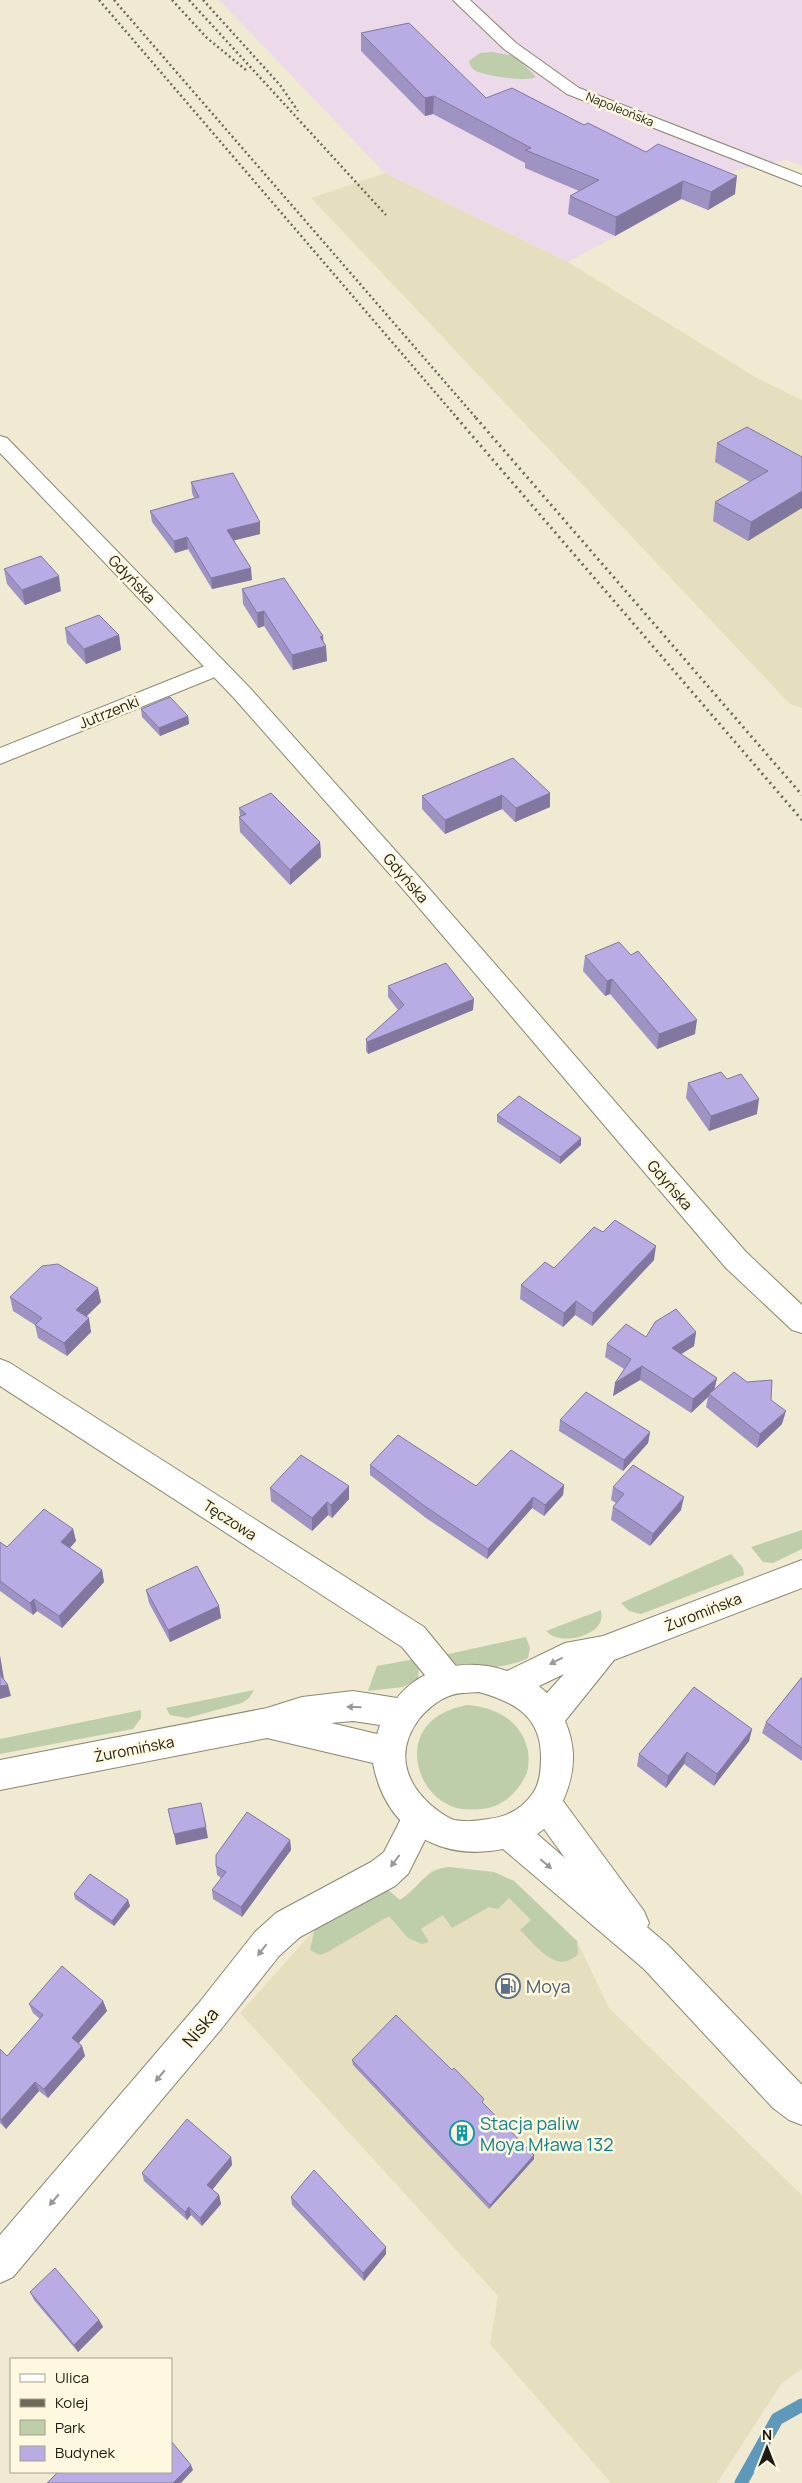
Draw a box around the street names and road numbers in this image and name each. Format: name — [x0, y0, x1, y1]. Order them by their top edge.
street label: Napoleońska — [583, 88, 657, 130]
street label: Gdyńska — [104, 550, 160, 608]
street label: Jutrzenki — [76, 690, 142, 734]
street label: Gdyńska — [378, 848, 434, 908]
street label: Gdyńska — [642, 1155, 698, 1215]
street label: Tęczowa — [199, 1495, 261, 1545]
street label: Żuromińska — [661, 1588, 745, 1636]
street label: Żuromińska — [92, 1731, 176, 1767]
street label: Niska — [176, 2002, 224, 2052]

